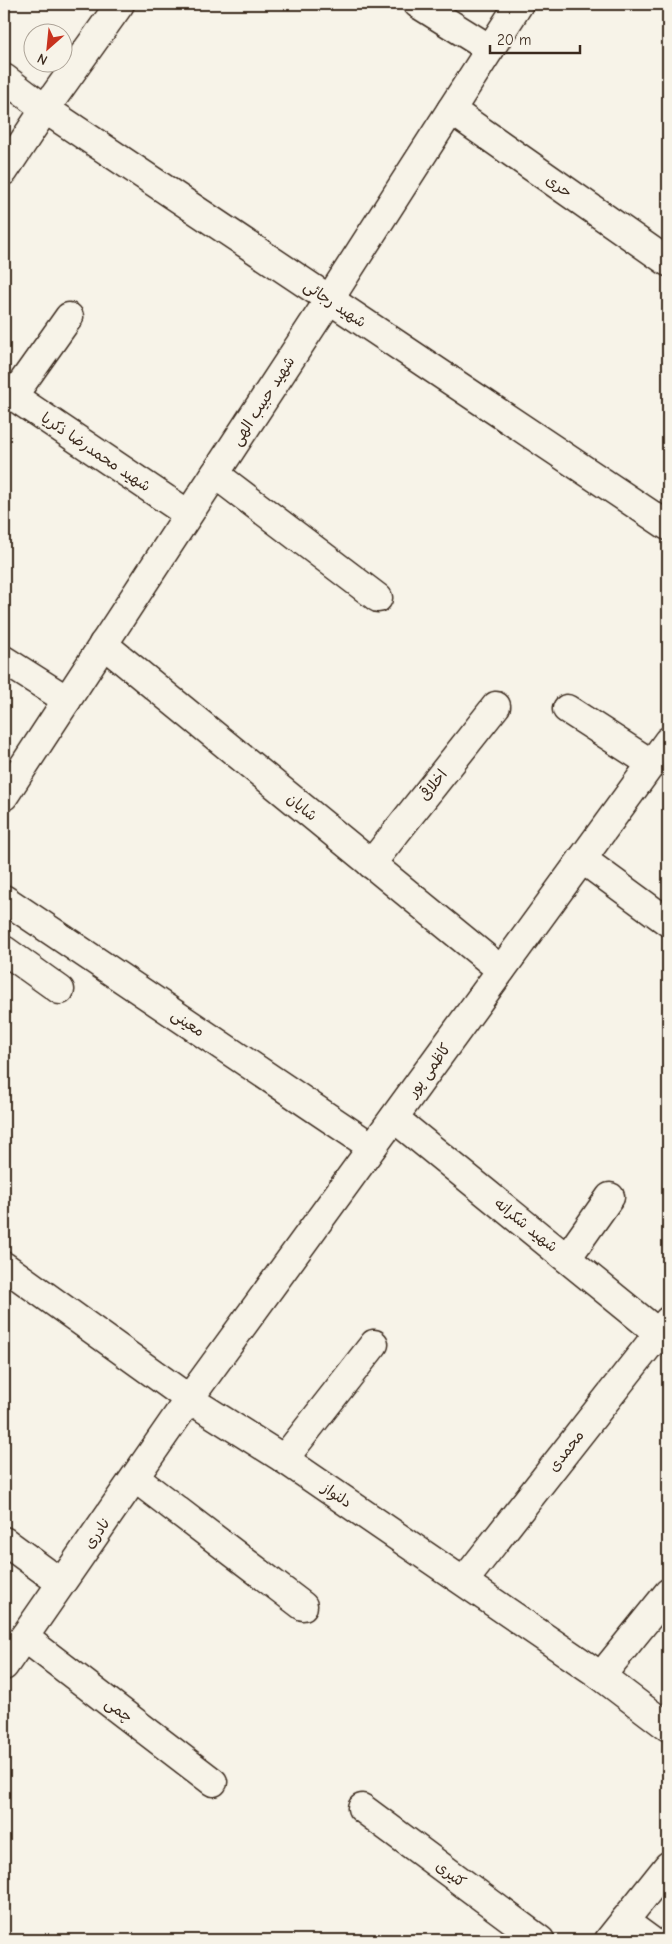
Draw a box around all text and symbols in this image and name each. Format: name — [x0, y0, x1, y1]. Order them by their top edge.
north arrow — [22, 22, 72, 72]
scale bar — [490, 22, 580, 54]
text: 20 m — [497, 31, 531, 49]
text: N — [34, 49, 50, 69]
street label: حری — [542, 171, 576, 201]
street label: شهید رجائی — [300, 277, 370, 332]
street label: شهید حبیب الهی — [227, 353, 299, 450]
street label: شهید محمدرضا ذکریا — [38, 409, 154, 495]
street label: اخلاقی — [414, 764, 451, 804]
street label: شایان — [283, 789, 321, 825]
street label: معینی — [167, 1005, 208, 1041]
street label: کاظمی پور — [403, 1040, 455, 1102]
street label: شهید شکرانه — [491, 1194, 561, 1256]
street label: محمدی — [544, 1427, 588, 1475]
street label: دلنواز — [317, 1478, 355, 1512]
street label: نادری — [80, 1514, 114, 1552]
street label: چمی — [101, 1694, 136, 1727]
street label: کثیری — [432, 1857, 470, 1891]

